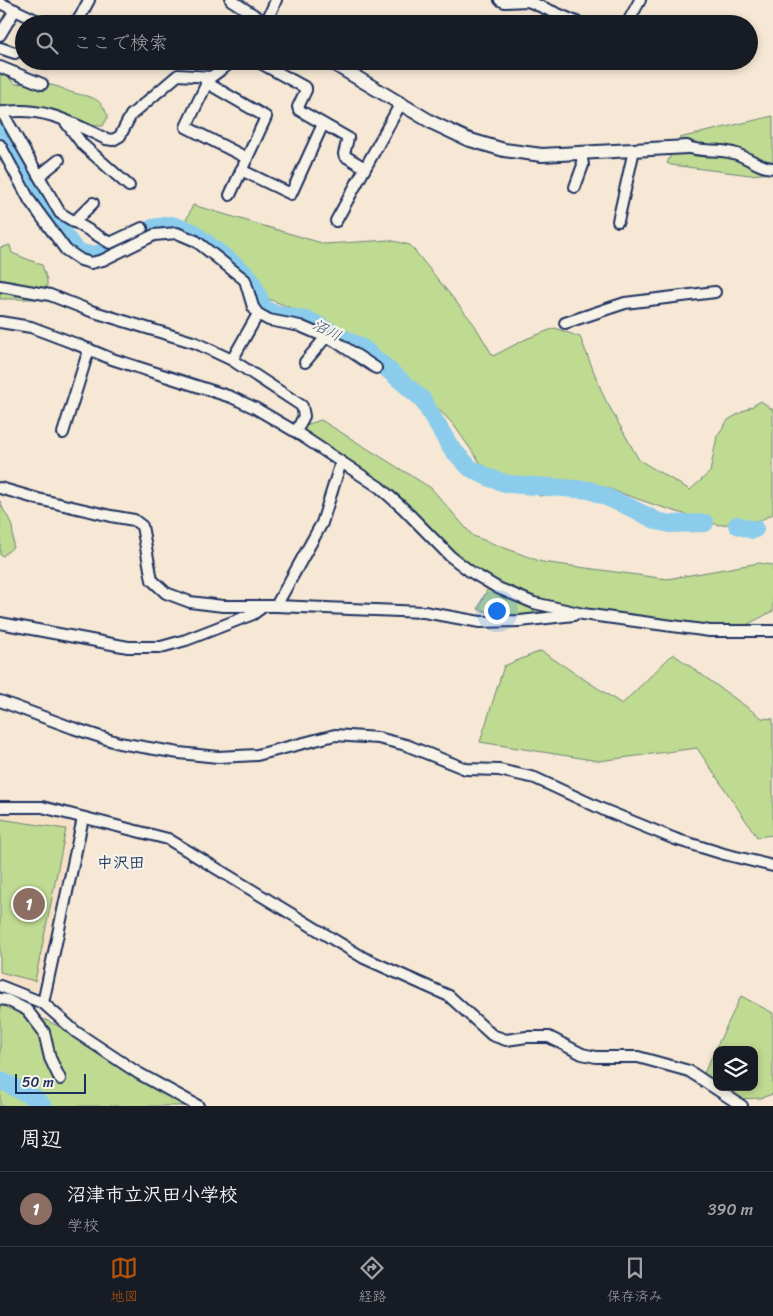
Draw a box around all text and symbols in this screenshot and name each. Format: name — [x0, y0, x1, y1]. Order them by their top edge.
search box — [15, 15, 758, 70]
text: ここで検索 — [73, 26, 168, 59]
icon: search — [33, 29, 61, 57]
water label: 沼川 — [308, 312, 346, 348]
your location — [484, 598, 510, 624]
district label: 中沢田 — [97, 848, 145, 877]
pin: 1 — [13, 885, 45, 923]
map controls — [713, 1046, 758, 1091]
button: layers — [713, 1046, 758, 1091]
text: 50 m — [22, 1070, 54, 1095]
scale bar — [15, 1071, 86, 1094]
text: 周辺 — [20, 1120, 62, 1158]
text: 沼津市立沢田小学校 — [67, 1178, 238, 1211]
text: 1 — [33, 1195, 39, 1224]
text: 390 m — [708, 1195, 753, 1224]
text: 学校 — [67, 1211, 99, 1240]
tab: 地図 — [110, 1254, 138, 1309]
tab: 経路 — [358, 1254, 386, 1309]
tab: 保存済み — [607, 1254, 663, 1309]

